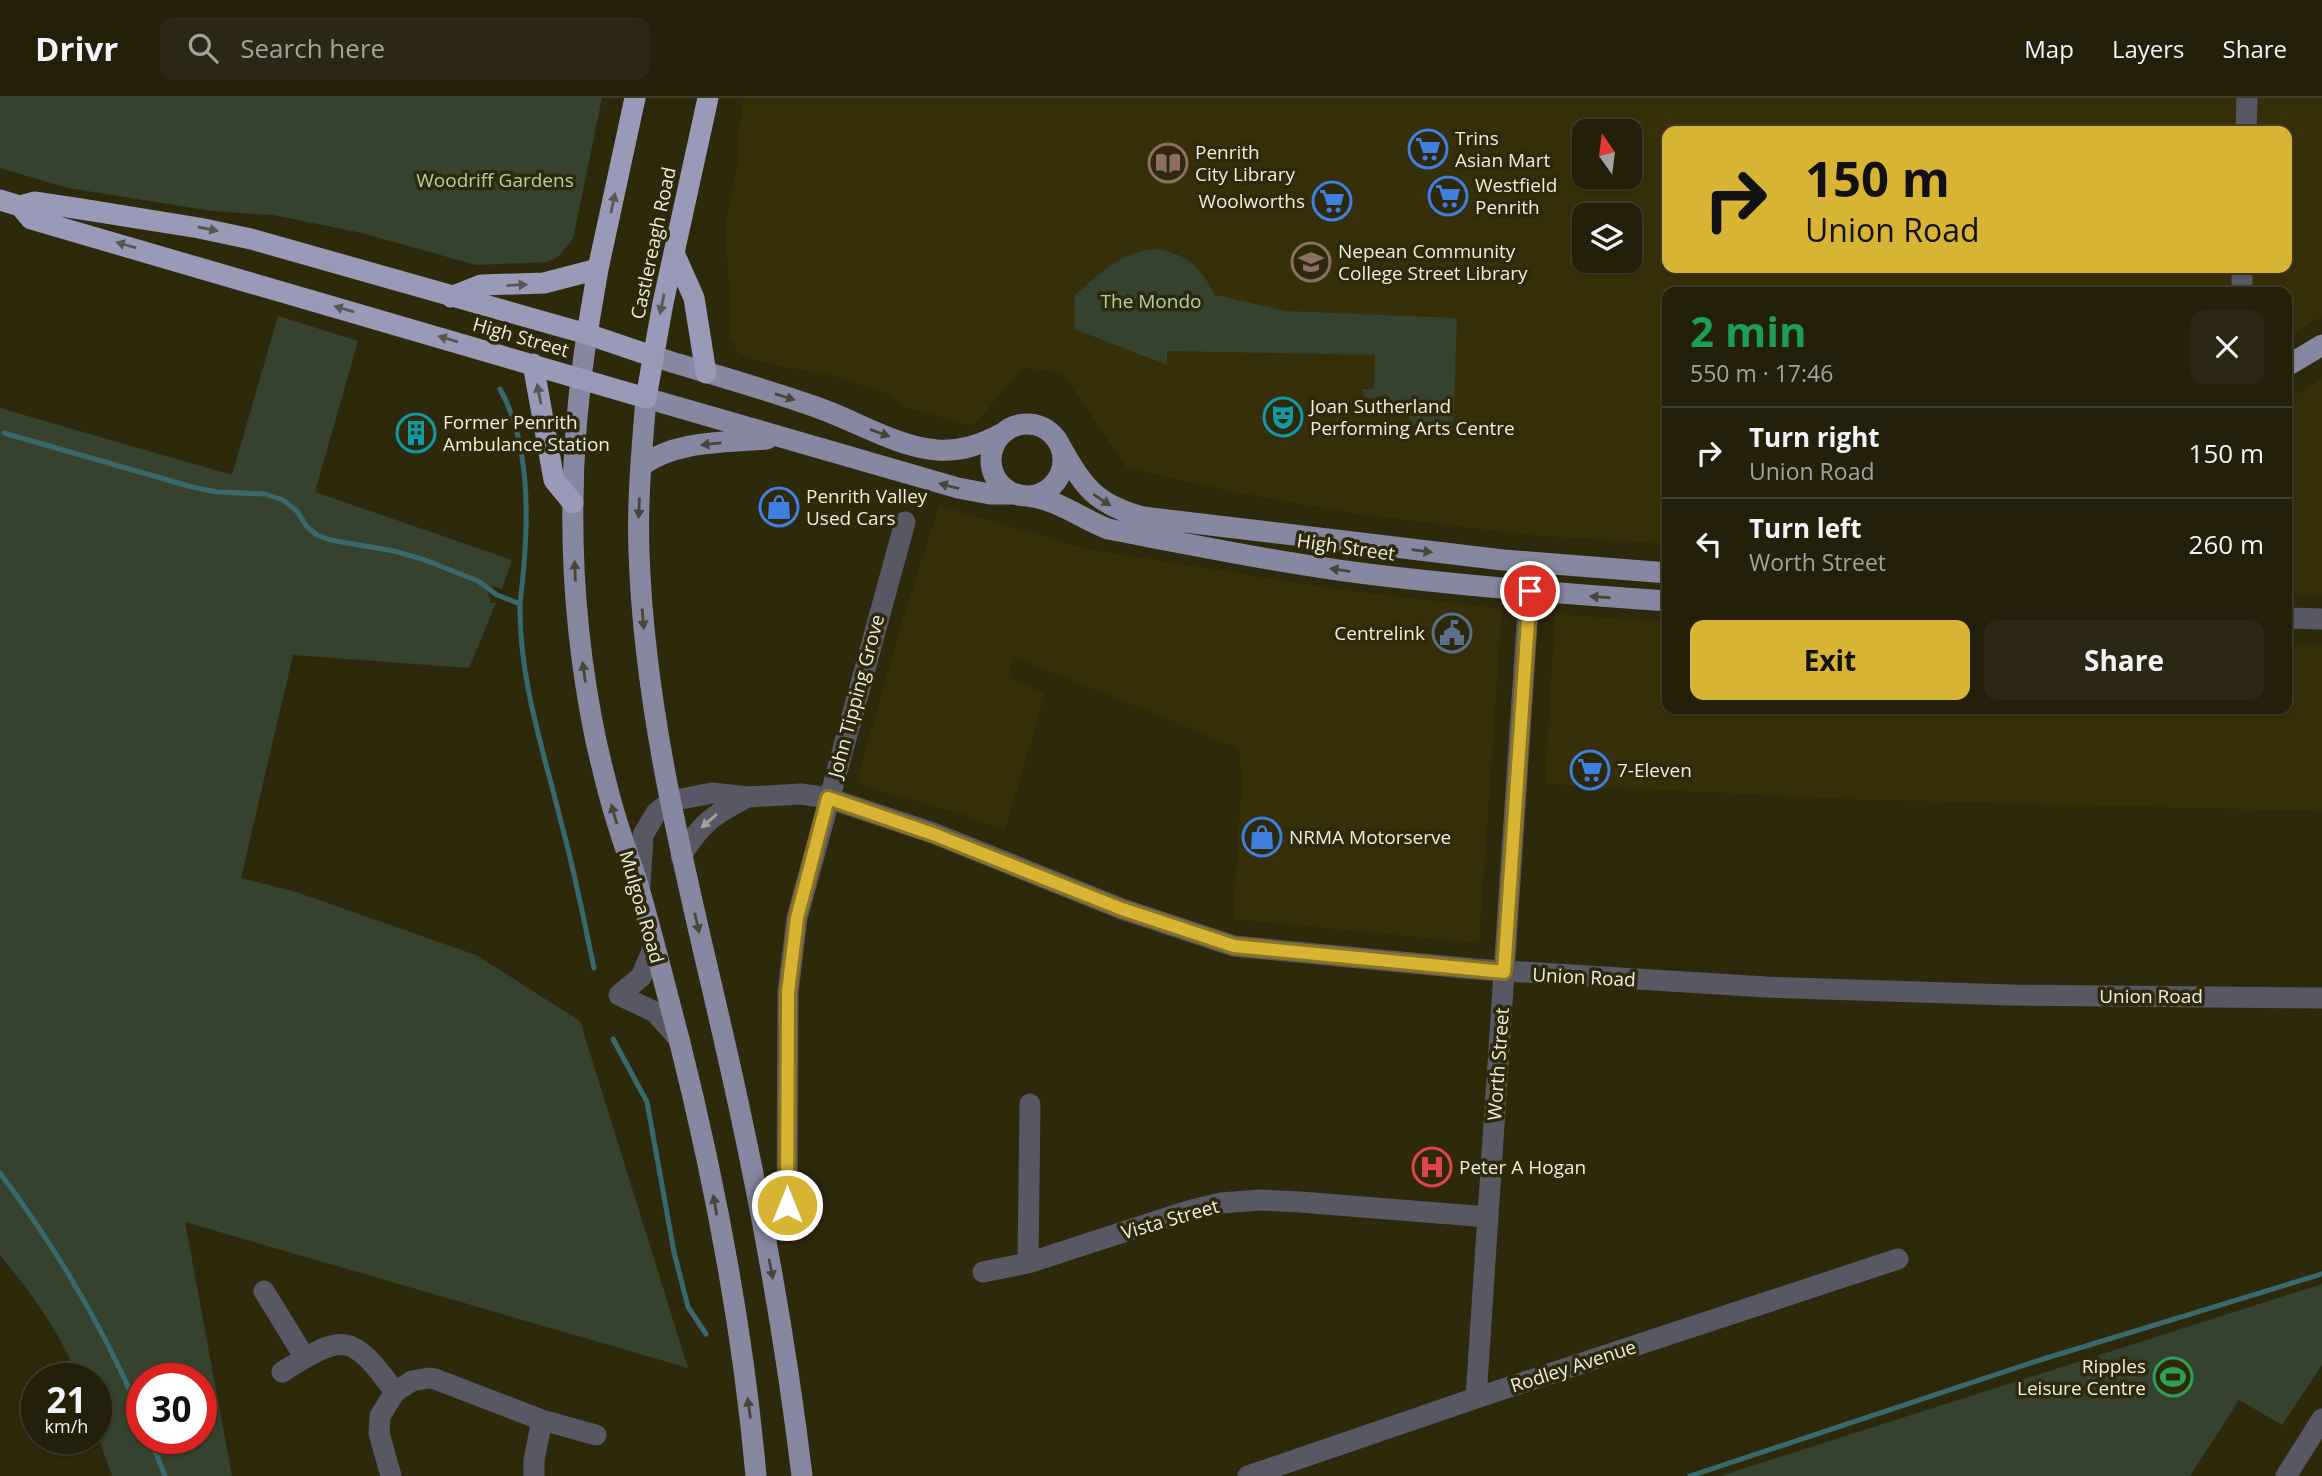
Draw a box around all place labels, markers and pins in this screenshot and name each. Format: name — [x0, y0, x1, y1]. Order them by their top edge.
place label: Trins Asian Mart — [1455, 125, 1550, 173]
supermarket icon: Trins Asian Mart — [1407, 128, 1449, 170]
place label: Penrith City Library — [1195, 139, 1295, 187]
library icon: Penrith City Library — [1147, 142, 1189, 184]
place label: Westfield Penrith — [1475, 172, 1557, 220]
supermarket icon: Westfield Penrith — [1427, 175, 1469, 217]
supermarket icon: Woolworths — [1311, 180, 1353, 222]
place label: Woolworths — [1198, 188, 1305, 214]
place label: Nepean Community College Street Library — [1338, 238, 1528, 286]
school or university icon: Nepean Community College Street Library — [1290, 241, 1332, 283]
place label: Joan Sutherland Performing Arts Centre — [1308, 393, 1515, 441]
theatre icon: Joan Sutherland Performing Arts Centre — [1262, 396, 1304, 438]
place label: Former Penrith Ambulance Station — [443, 409, 610, 457]
building icon: Former Penrith Ambulance Station — [395, 412, 437, 454]
place label: Penrith Valley Used Cars — [806, 483, 928, 531]
shop icon: Penrith Valley Used Cars — [758, 486, 800, 528]
pin — [1500, 561, 1560, 621]
public building icon: Centrelink — [1431, 612, 1473, 654]
place label: Centrelink — [1334, 620, 1425, 646]
supermarket icon: 7-Eleven — [1569, 749, 1611, 791]
place label: 7-Eleven — [1617, 757, 1692, 783]
shop icon: NRMA Motorserve — [1241, 816, 1283, 858]
place label: NRMA Motorserve — [1289, 824, 1451, 850]
hospital icon: Peter A Hogan — [1411, 1146, 1453, 1188]
place label: Peter A Hogan — [1459, 1154, 1586, 1180]
place label: Ripples Leisure Centre — [2017, 1353, 2146, 1401]
sports icon: Ripples Leisure Centre — [2152, 1356, 2194, 1398]

